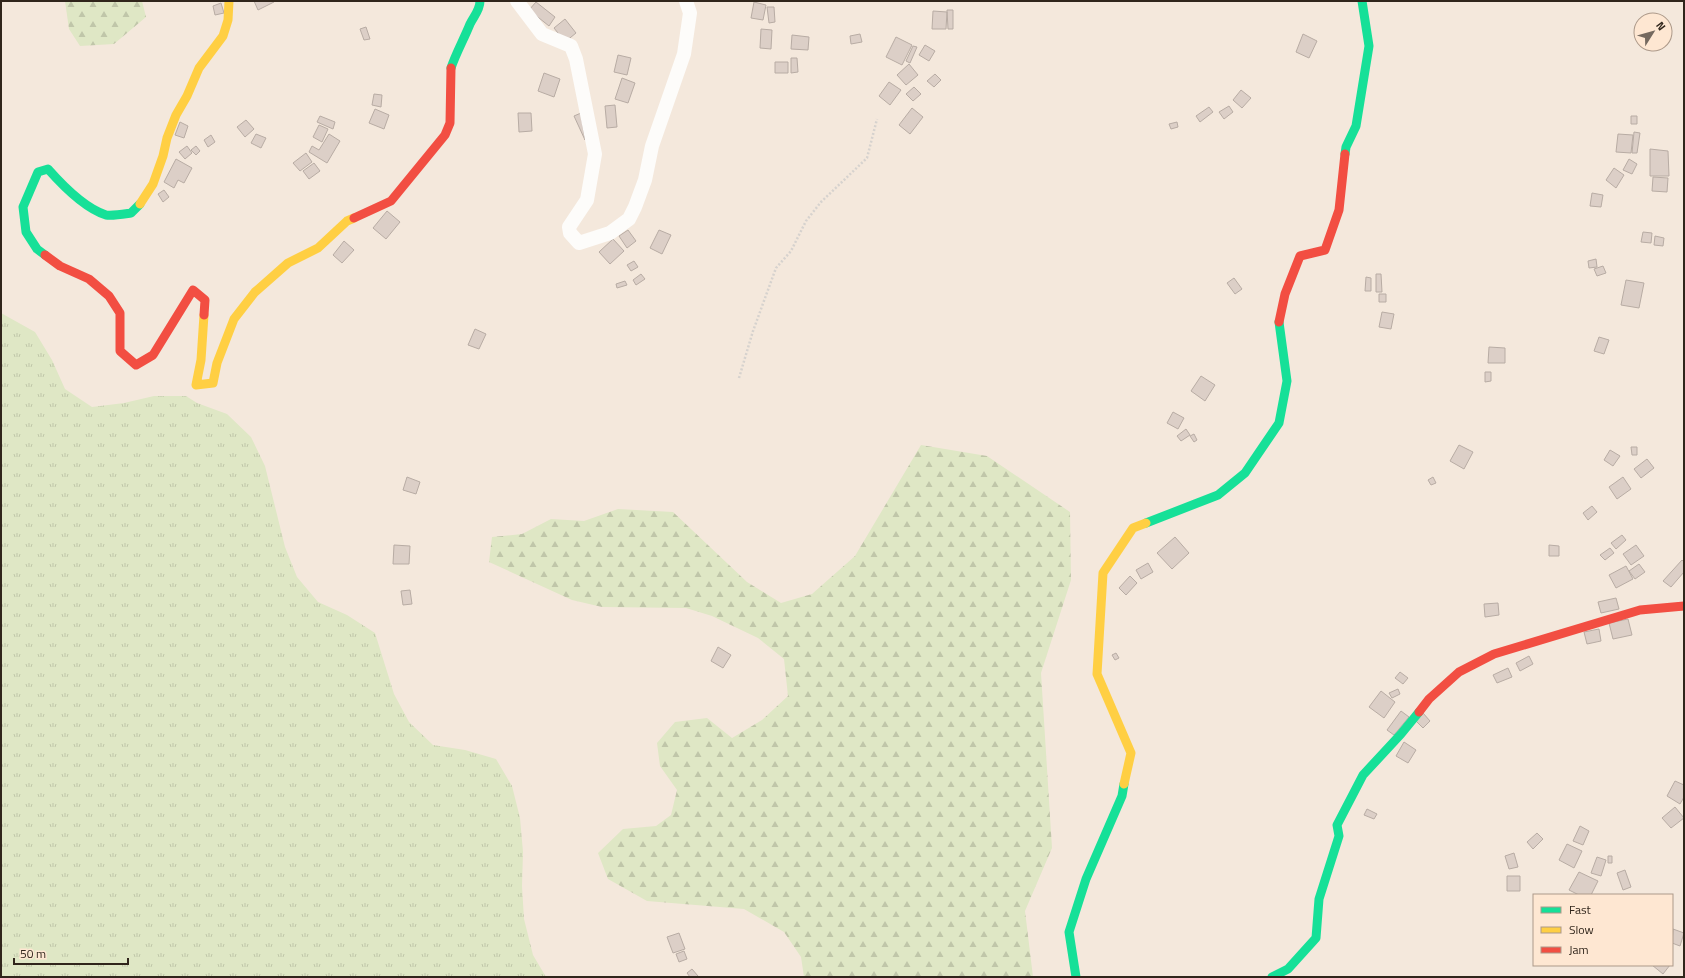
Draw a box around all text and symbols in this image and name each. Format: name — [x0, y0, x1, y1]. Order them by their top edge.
north arrow — [1633, 12, 1673, 52]
text: N — [1652, 18, 1670, 34]
legend — [1533, 894, 1673, 966]
text: Fast — [1569, 900, 1592, 919]
text: Slow — [1569, 920, 1594, 939]
scale bar — [14, 940, 128, 966]
text: Jam — [1569, 940, 1589, 959]
text: 50 m — [20, 944, 46, 963]

